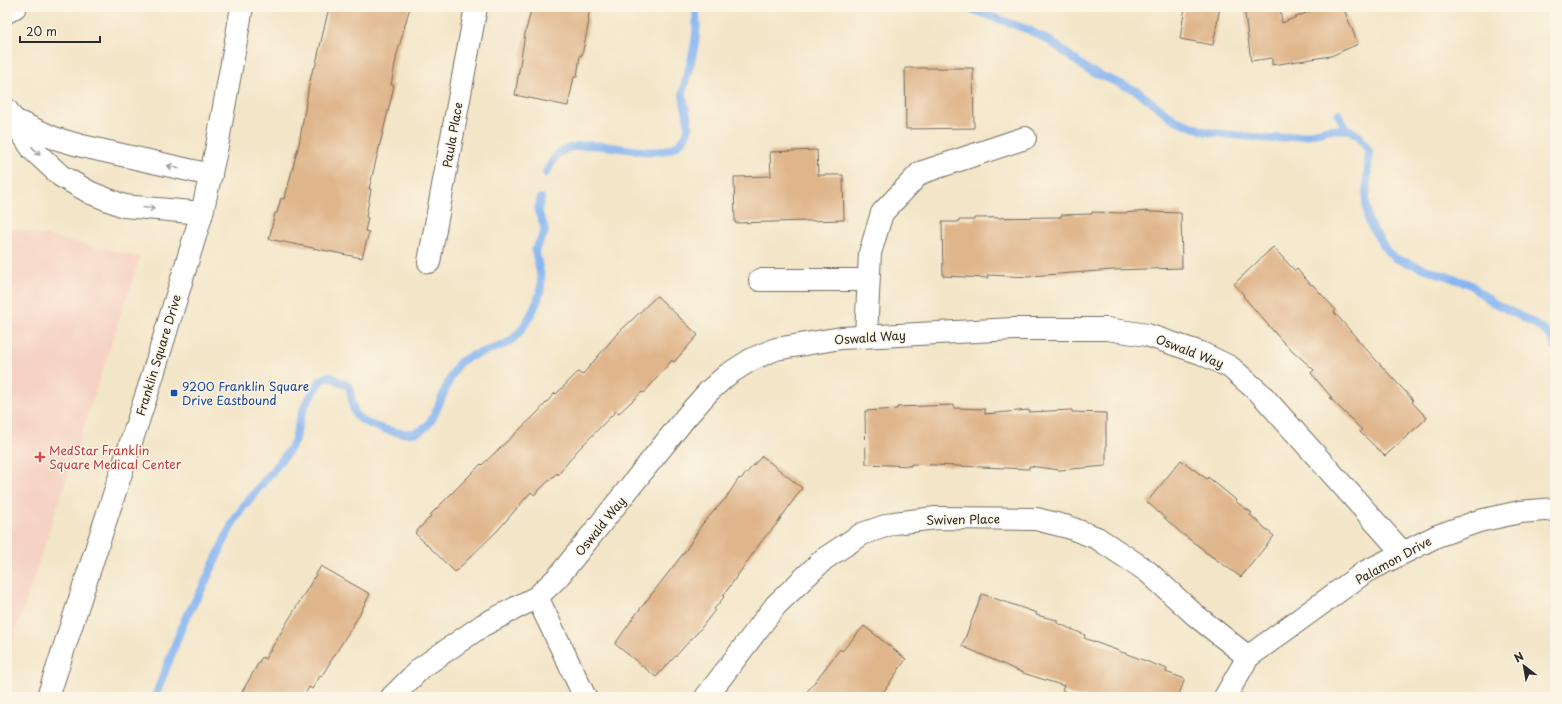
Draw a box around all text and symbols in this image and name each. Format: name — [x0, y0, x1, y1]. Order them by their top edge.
scale bar — [20, 18, 100, 44]
text: 20 m — [26, 22, 57, 40]
street label: Paula Place — [437, 101, 467, 169]
one-way arrow — [31, 146, 40, 156]
one-way arrow — [167, 162, 180, 170]
one-way arrow — [142, 205, 155, 212]
street label: Franklin Square Drive — [131, 292, 185, 418]
street label: Oswald Way — [834, 326, 907, 348]
street label: Oswald Way — [1153, 330, 1227, 372]
place label: 9200 Franklin Square Drive Eastbound — [182, 377, 309, 409]
marker: 9200 Franklin Square Drive Eastbound — [169, 388, 179, 398]
place label: MedStar Franklin Square Medical Center — [49, 441, 182, 473]
marker: MedStar Franklin Square Medical Center — [34, 451, 46, 463]
street label: Oswald Way — [570, 492, 630, 560]
street label: Swiven Place — [926, 509, 1000, 529]
street label: Palamon Drive — [1352, 532, 1434, 588]
north arrow — [1504, 646, 1544, 686]
text: N — [1510, 647, 1527, 667]

